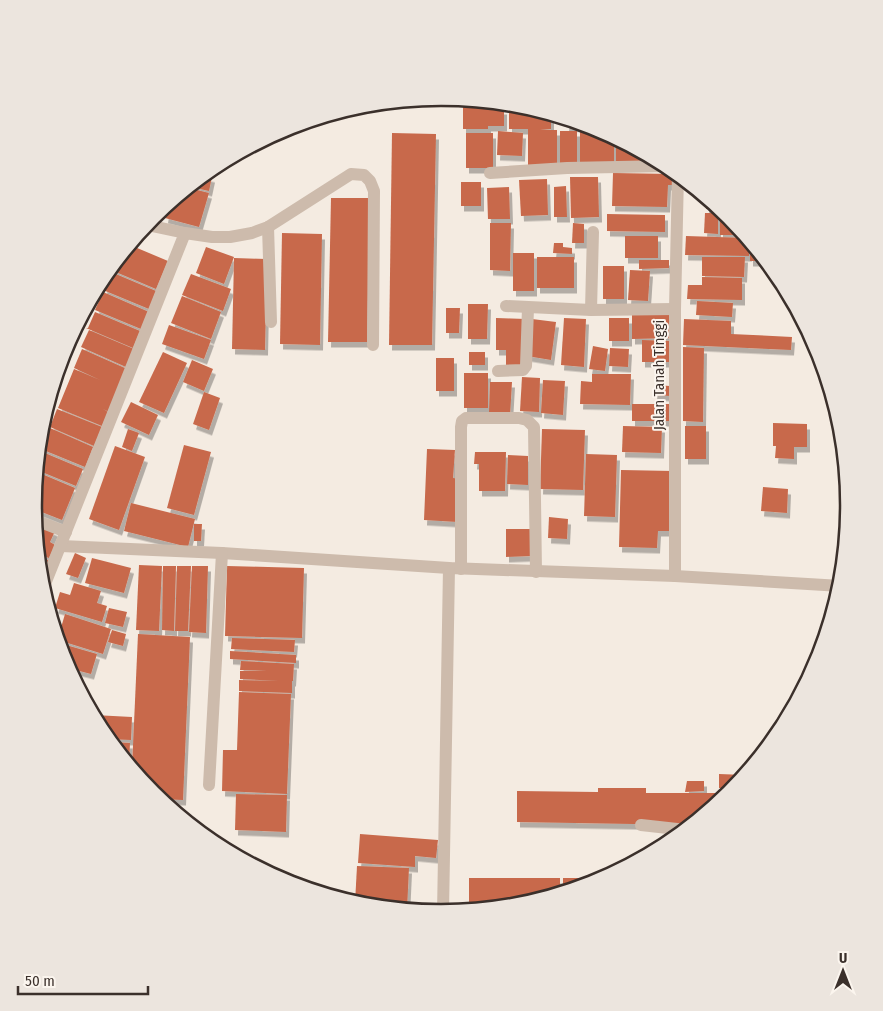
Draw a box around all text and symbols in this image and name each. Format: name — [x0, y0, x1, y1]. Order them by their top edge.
street label: Jalan Tanah Tinggi — [650, 320, 668, 430]
north arrow — [818, 946, 868, 996]
text: U — [839, 950, 847, 967]
scale bar — [18, 964, 148, 996]
text: 50 m — [25, 972, 55, 990]

